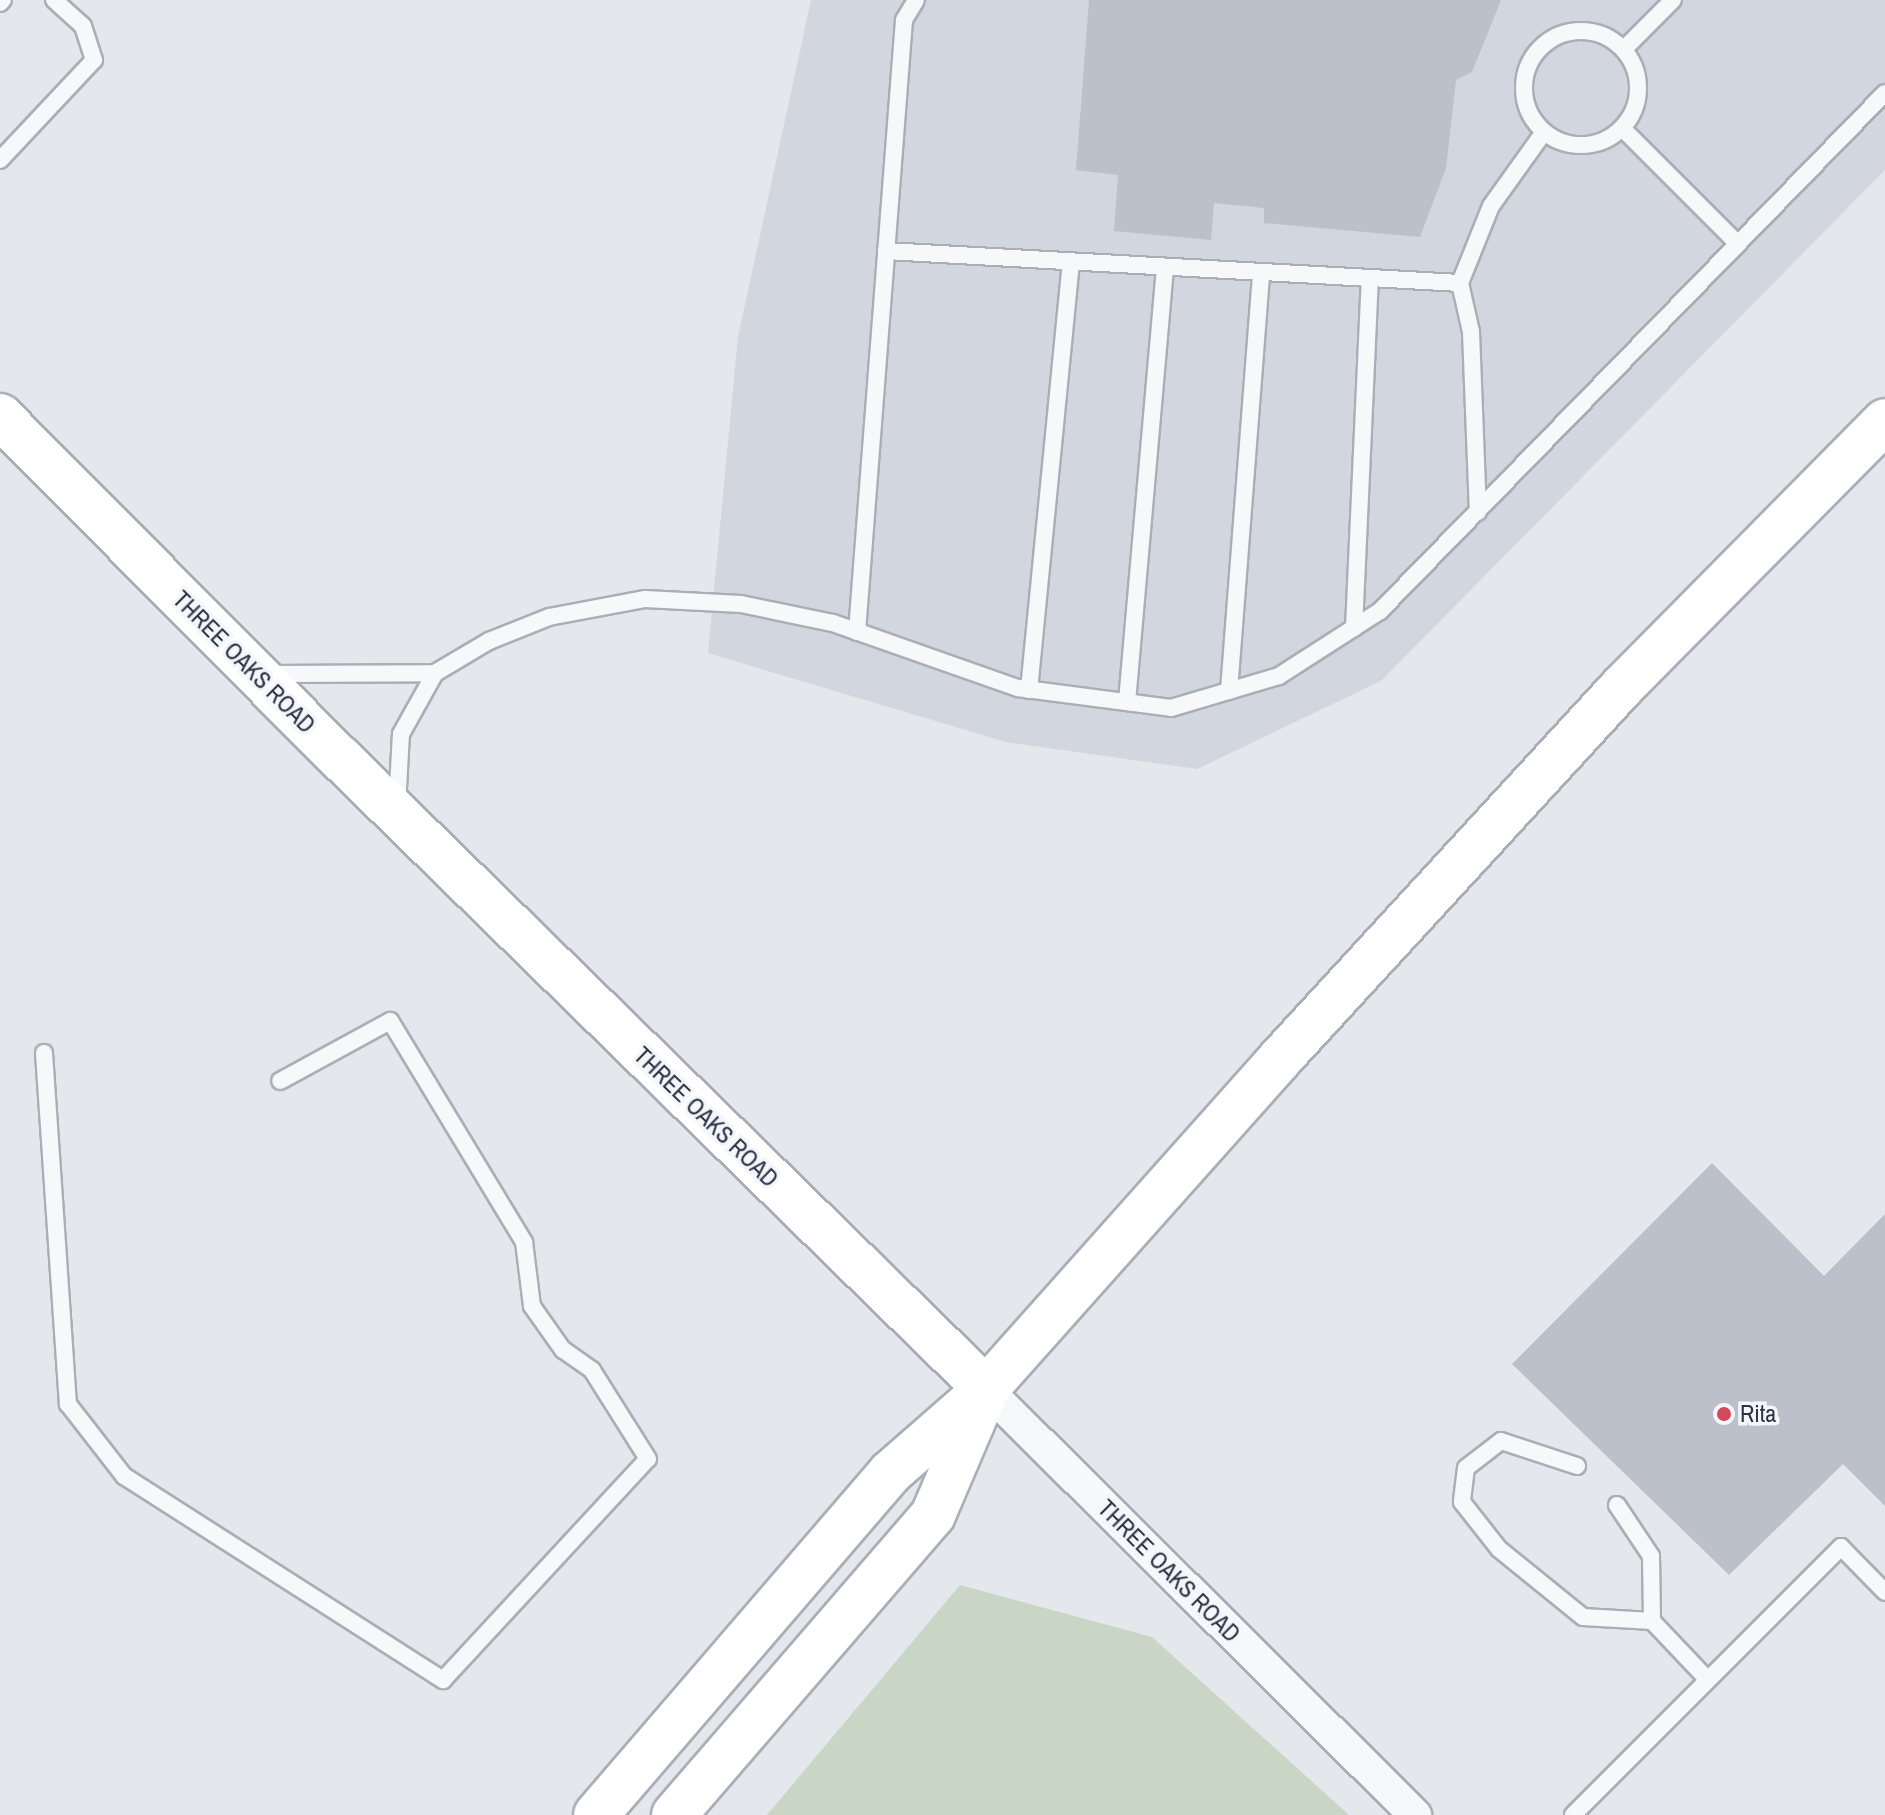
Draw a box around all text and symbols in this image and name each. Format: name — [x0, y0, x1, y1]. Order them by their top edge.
street label: THREE OAKS ROAD — [167, 585, 321, 739]
street label: THREE OAKS ROAD — [628, 1041, 784, 1193]
place label: Rita — [1740, 1400, 1776, 1428]
marker: Rita — [1715, 1405, 1733, 1423]
street label: THREE OAKS ROAD — [1092, 1494, 1246, 1648]

